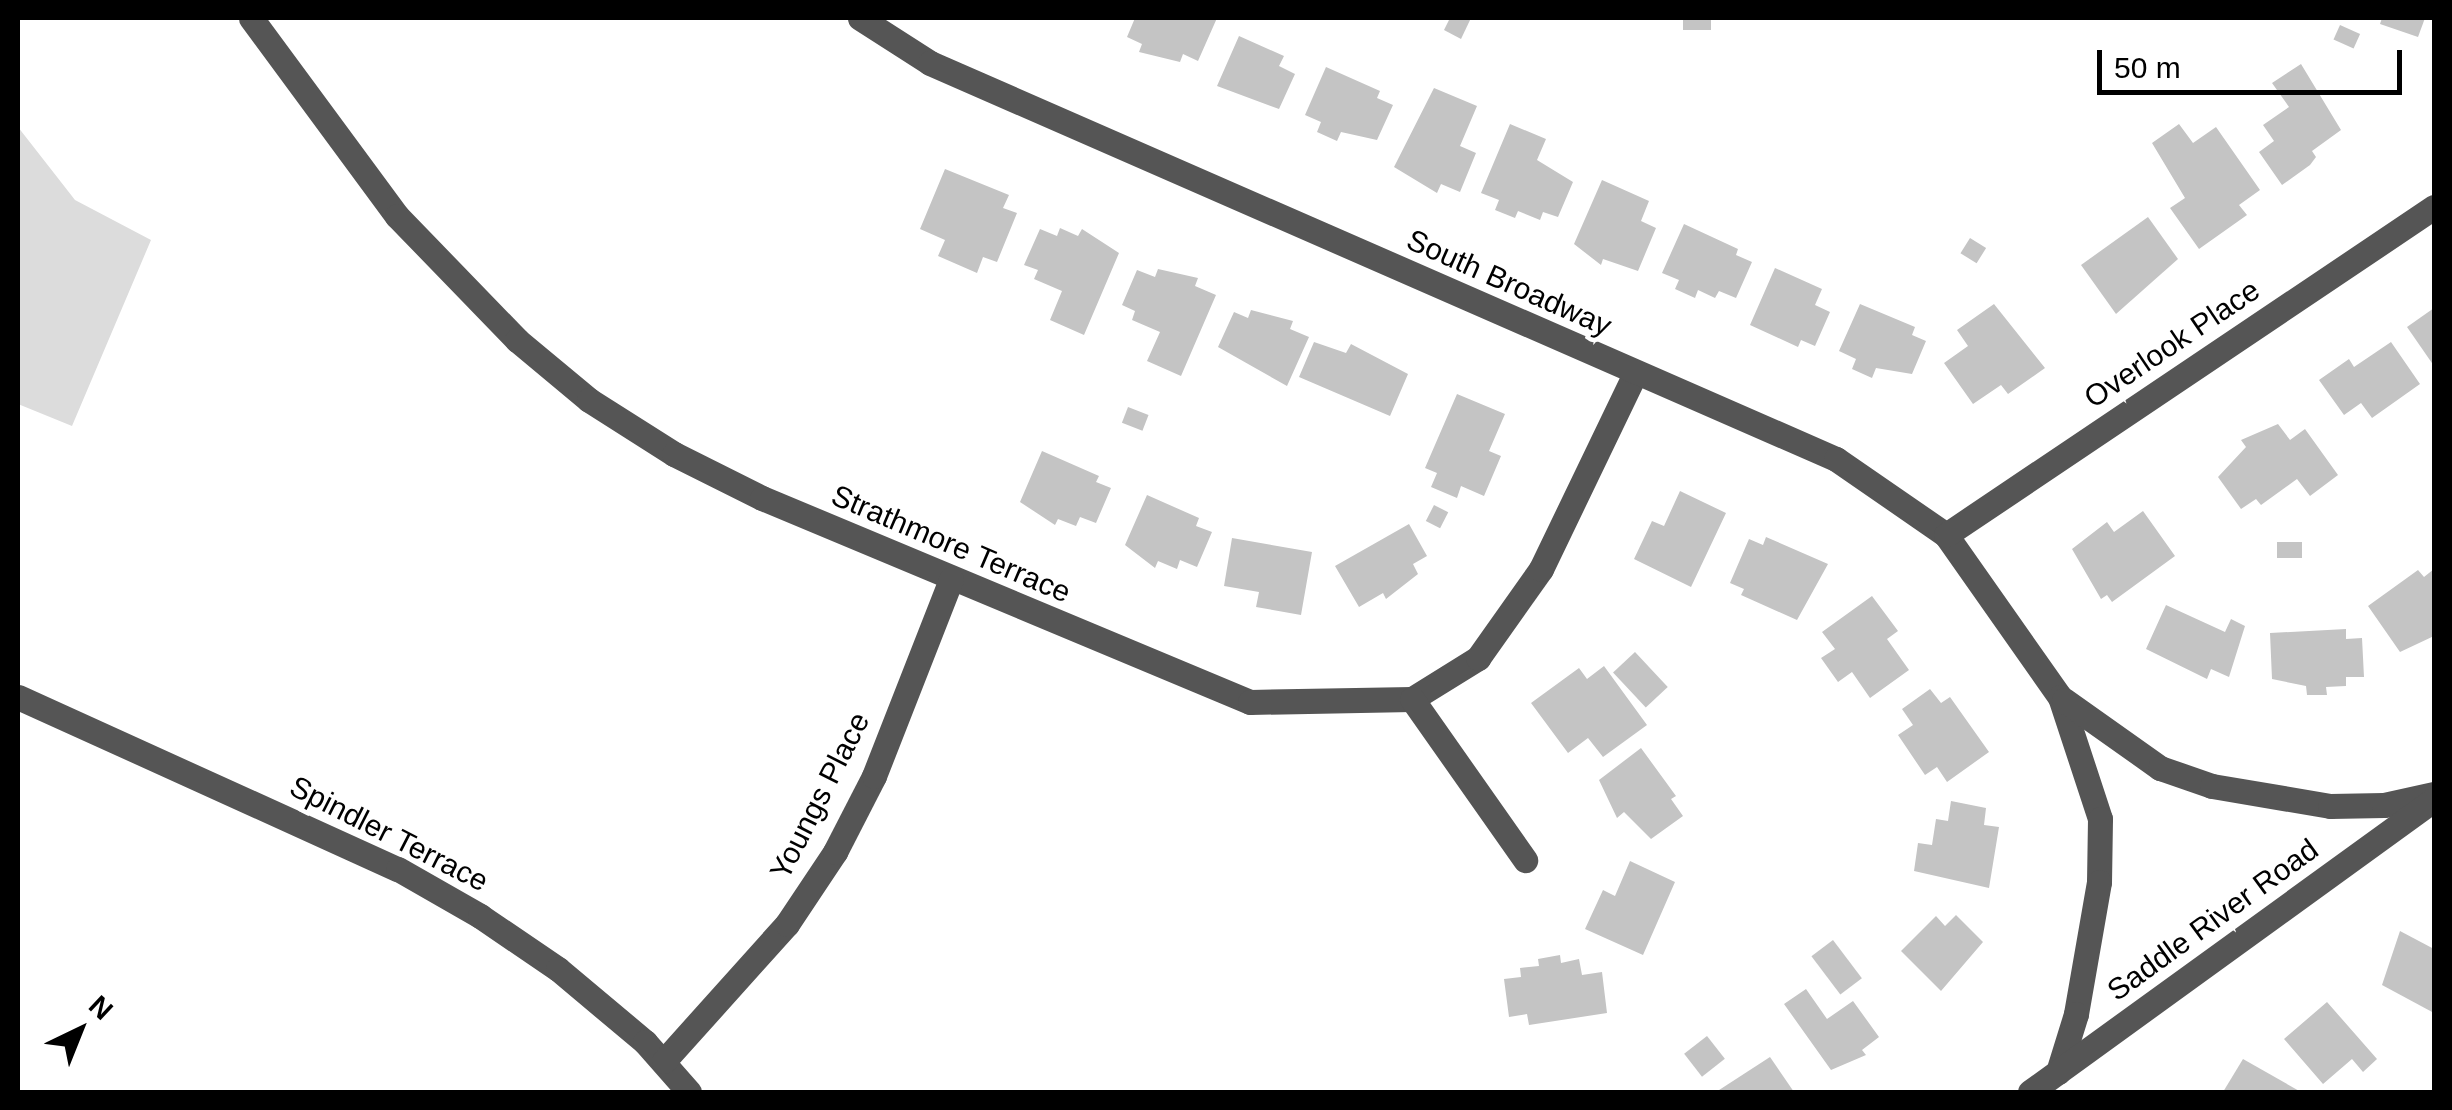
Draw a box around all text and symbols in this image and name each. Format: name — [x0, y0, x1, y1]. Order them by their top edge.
scale bar — [2102, 30, 2407, 92]
text: 50 m — [2114, 51, 2181, 84]
street label: South Broadway — [1401, 222, 1617, 344]
street label: Overlook Place — [2078, 272, 2266, 416]
street label: Strathmore Terrace — [826, 477, 1076, 611]
street label: Youngs Place — [763, 707, 877, 885]
street label: Spindler Terrace — [284, 768, 494, 900]
street label: Saddle River Road — [2101, 831, 2325, 1009]
north arrow — [30, 980, 130, 1080]
text: N — [83, 989, 119, 1026]

